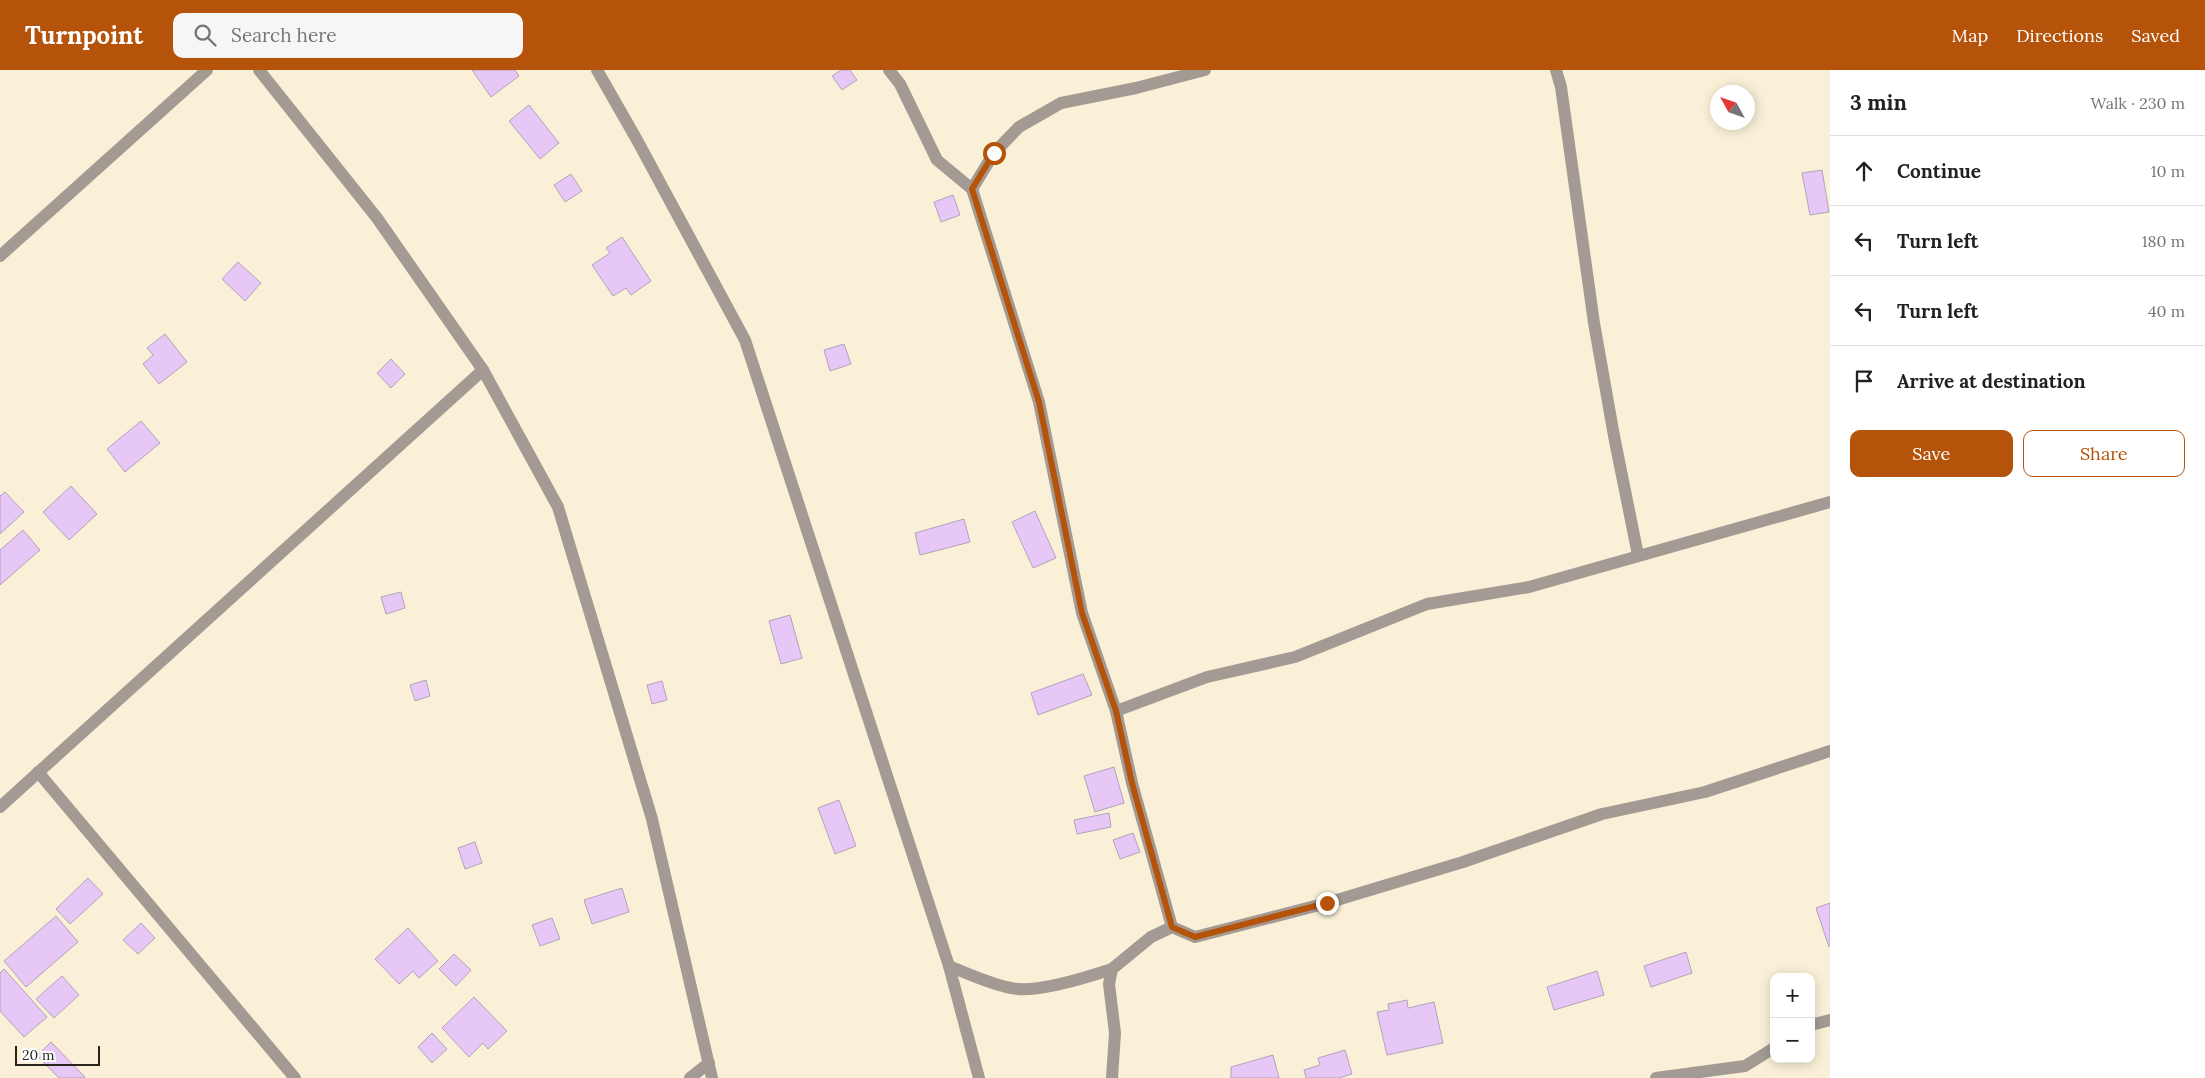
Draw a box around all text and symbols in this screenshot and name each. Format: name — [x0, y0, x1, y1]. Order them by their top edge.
search box — [173, 13, 523, 58]
text: Turnpoint — [25, 20, 143, 51]
icon: search — [191, 21, 219, 49]
text: Search here — [231, 23, 337, 47]
text: Map — [1952, 24, 1988, 47]
text: Directions — [2016, 24, 2103, 47]
text: Saved — [2131, 24, 2180, 47]
north arrow — [1710, 85, 1755, 130]
text: 3 min — [1850, 89, 1907, 116]
text: Walk · 230 m — [2090, 93, 2185, 113]
route start — [983, 142, 1006, 165]
icon: ahead — [1850, 157, 1878, 185]
text: Continue — [1897, 159, 1981, 183]
text: 10 m — [2151, 161, 2185, 181]
icon: left — [1850, 227, 1878, 255]
text: Turn left — [1897, 229, 1978, 253]
text: 180 m — [2142, 231, 2185, 251]
icon: left — [1850, 297, 1878, 325]
text: Turn left — [1897, 299, 1978, 323]
text: 40 m — [2148, 301, 2185, 321]
icon: arrive — [1850, 367, 1878, 395]
text: Arrive at destination — [1897, 369, 2086, 393]
button: Save — [1850, 430, 2013, 477]
button: Share — [2023, 430, 2185, 477]
route end — [1316, 892, 1339, 915]
map controls — [1770, 973, 1815, 1063]
button: + — [1770, 973, 1815, 1018]
button: − — [1770, 1018, 1815, 1063]
scale bar — [15, 1043, 100, 1066]
text: 20 m — [22, 1046, 54, 1064]

